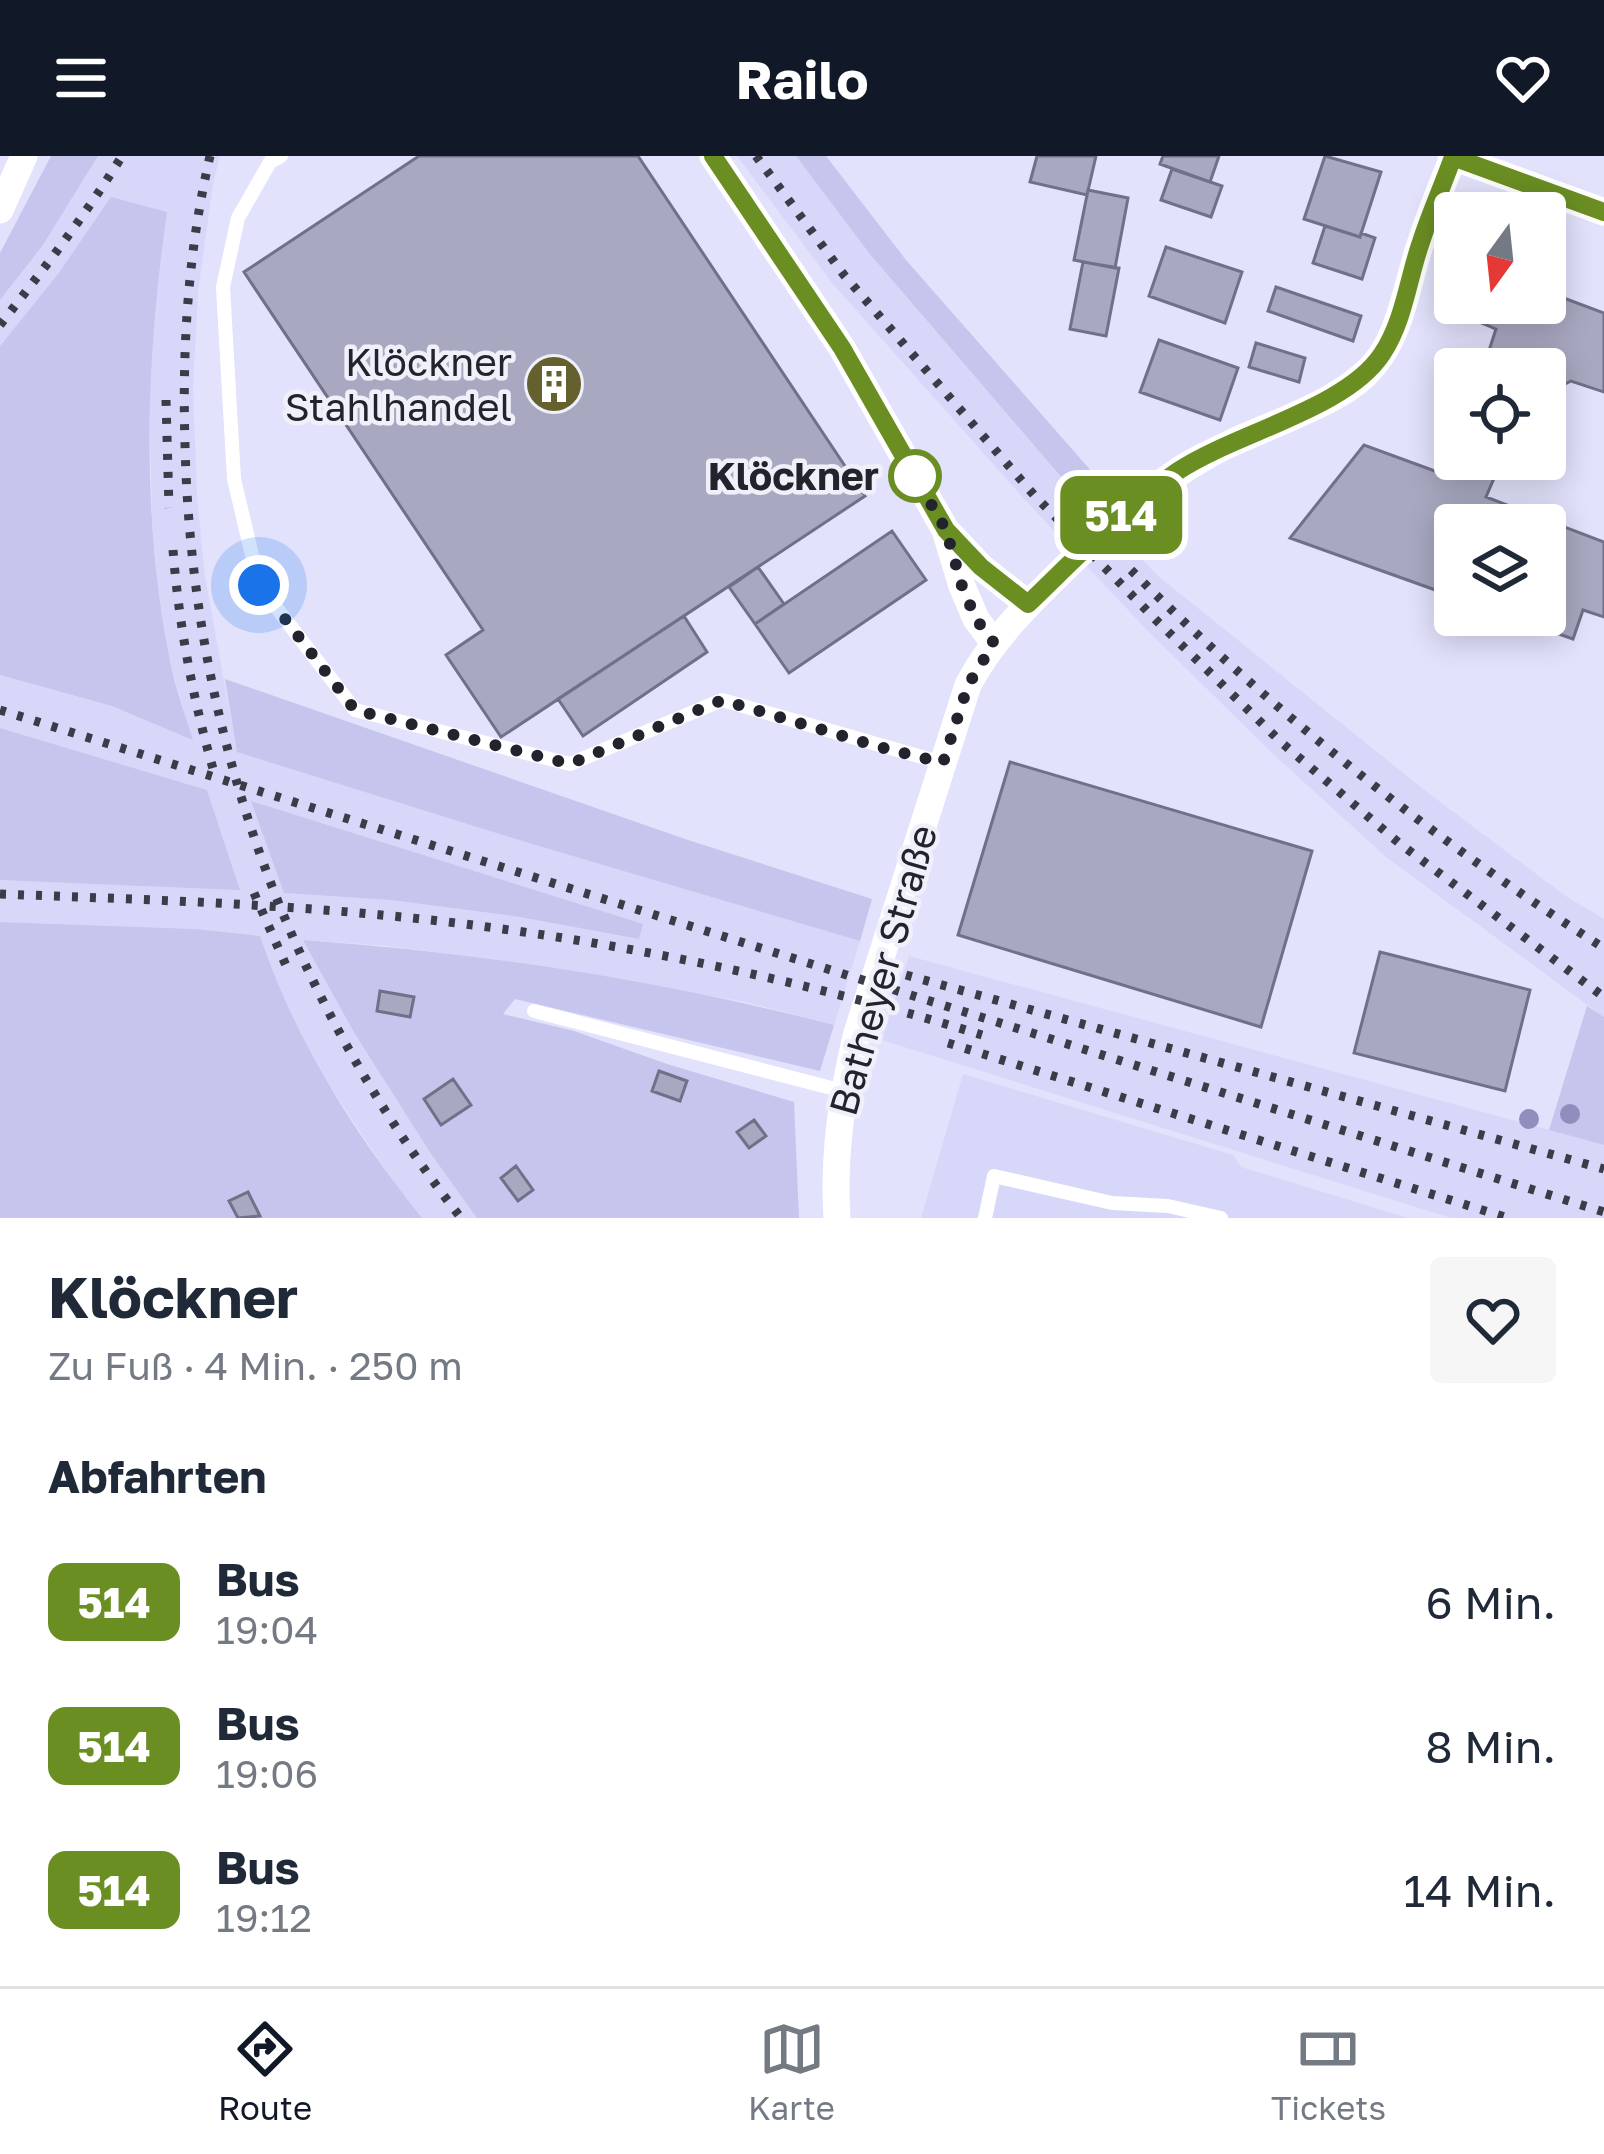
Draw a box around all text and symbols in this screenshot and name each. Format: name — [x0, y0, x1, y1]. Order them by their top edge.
icon: menu — [48, 45, 114, 111]
icon: heart — [1490, 45, 1556, 111]
text: Railo — [735, 46, 869, 111]
north arrow — [1434, 192, 1566, 324]
map controls — [1434, 192, 1566, 636]
place label: Klöckner Stahlhandel — [285, 338, 512, 430]
button: locate — [1434, 348, 1566, 480]
building icon: Klöckner Stahlhandel — [523, 353, 585, 415]
marker: Klöckner — [890, 451, 940, 501]
place label: Klöckner — [708, 452, 879, 499]
line badge: 514 — [1052, 476, 1190, 554]
text: 514 — [1084, 490, 1158, 540]
button: layers — [1434, 504, 1566, 636]
your location — [229, 555, 289, 615]
street label: Batheyer Straße — [819, 819, 946, 1120]
button: heart — [1430, 1257, 1556, 1383]
text: Klöckner — [48, 1262, 298, 1331]
text: Zu Fuß · 4 Min. · 250 m — [48, 1342, 463, 1389]
text: Abfahrten — [48, 1449, 266, 1503]
text: Bus — [216, 1552, 300, 1606]
text: 6 Min. — [1426, 1575, 1556, 1629]
text: 514 — [77, 1577, 151, 1627]
text: 19:04 — [216, 1606, 318, 1653]
text: Bus — [216, 1696, 300, 1750]
text: 8 Min. — [1425, 1719, 1556, 1773]
text: 514 — [77, 1721, 151, 1771]
text: 19:06 — [216, 1750, 318, 1797]
text: Bus — [216, 1840, 300, 1894]
text: 14 Min. — [1404, 1863, 1556, 1917]
text: 514 — [77, 1865, 151, 1915]
text: 19:12 — [216, 1894, 312, 1941]
tab: Route — [218, 2016, 312, 2127]
tab: Karte — [748, 2016, 835, 2127]
tab: Tickets — [1271, 2016, 1386, 2127]

